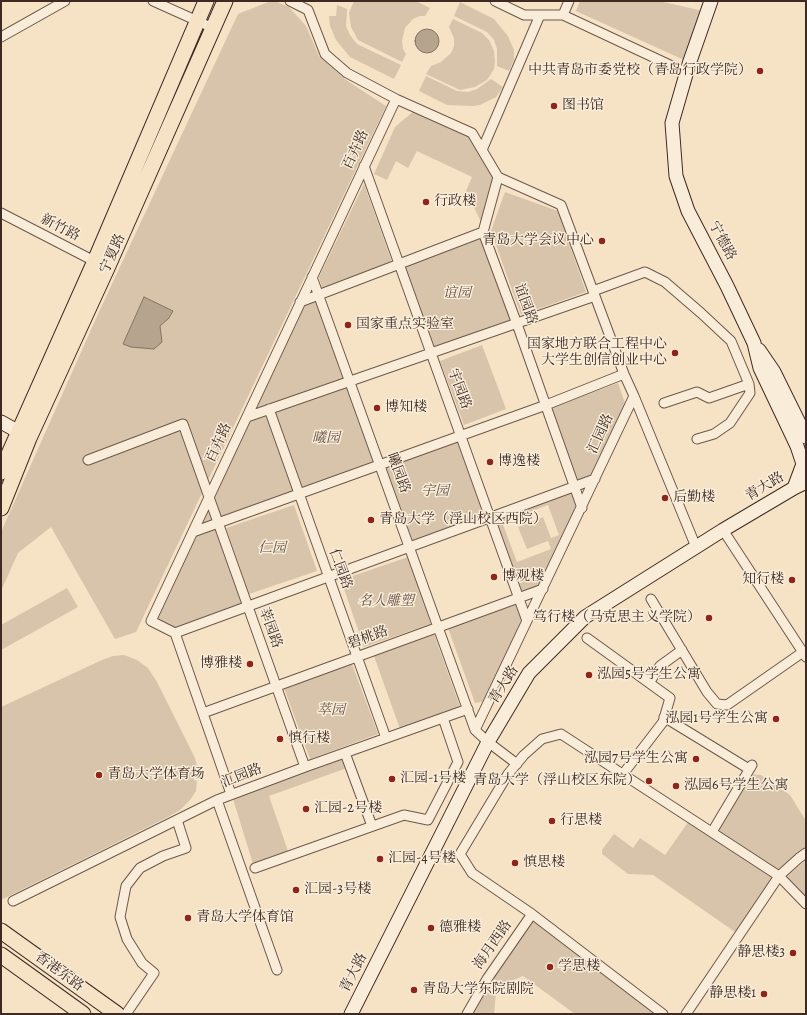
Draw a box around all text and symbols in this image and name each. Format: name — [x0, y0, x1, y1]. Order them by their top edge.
place label: 中共青岛市委党校（青岛行政学院） — [528, 63, 752, 79]
marker: 中共青岛市委党校（青岛行政学院） — [755, 66, 765, 76]
place label: 图书馆 — [562, 98, 604, 114]
marker: 图书馆 — [549, 101, 559, 111]
street label: 百卉路 — [340, 127, 372, 173]
place label: 行政楼 — [434, 194, 476, 210]
marker: 行政楼 — [421, 197, 431, 207]
street label: 新竹路 — [37, 211, 83, 245]
street label: 宁德路 — [705, 219, 739, 263]
street label: 宁夏路 — [97, 231, 129, 277]
place label: 青岛大学会议中心 — [482, 233, 594, 249]
marker: 青岛大学会议中心 — [597, 236, 607, 246]
street label: 谊园路 — [510, 281, 540, 327]
park label: 谊园 — [443, 286, 471, 302]
place label: 国家重点实验室 — [356, 317, 454, 333]
marker: 国家重点实验室 — [343, 320, 353, 330]
place label: 国家地方联合工程中心 大学生创信创业中心 — [527, 337, 667, 370]
marker: 国家地方联合工程中心 大学生创信创业中心 — [670, 348, 680, 358]
street label: 宇园路 — [444, 366, 474, 412]
place label: 博知楼 — [385, 400, 427, 416]
marker: 博知楼 — [372, 403, 382, 413]
street label: 汇园路 — [585, 411, 617, 457]
street label: 百卉路 — [203, 420, 235, 466]
park label: 曦园 — [312, 431, 340, 447]
street label: 曦园路 — [383, 450, 413, 496]
place label: 博逸楼 — [498, 454, 540, 470]
marker: 博逸楼 — [485, 457, 495, 467]
street label: 青大路 — [743, 469, 787, 505]
park label: 宇园 — [421, 484, 449, 500]
place label: 后勤楼 — [673, 490, 715, 506]
marker: 后勤楼 — [660, 493, 670, 503]
place label: 青岛大学（浮山校区西院） — [379, 512, 547, 528]
marker: 青岛大学（浮山校区西院） — [366, 515, 376, 525]
park label: 仁园 — [258, 541, 286, 557]
street label: 仁园路 — [325, 546, 355, 592]
place label: 博观楼 — [502, 569, 544, 585]
marker: 博观楼 — [489, 572, 499, 582]
place label: 知行楼 — [742, 572, 784, 588]
marker: 知行楼 — [787, 575, 797, 585]
park label: 名人雕塑 — [358, 594, 414, 610]
street label: 莘园路 — [255, 605, 285, 651]
place label: 笃行楼（马克思主义学院） — [533, 610, 701, 626]
marker: 笃行楼（马克思主义学院） — [704, 613, 714, 623]
street label: 碧桃路 — [345, 623, 391, 653]
place label: 博雅楼 — [200, 656, 242, 672]
marker: 博雅楼 — [245, 659, 255, 669]
street label: 青大路 — [486, 663, 522, 707]
place label: 泓园5号学生公寓 — [597, 667, 701, 683]
marker: 泓园5号学生公寓 — [584, 670, 594, 680]
park label: 萃园 — [317, 703, 345, 719]
place label: 泓园1号学生公寓 — [665, 711, 768, 727]
marker: 泓园1号学生公寓 — [771, 714, 781, 724]
place label: 慎行楼 — [288, 731, 330, 747]
marker: 慎行楼 — [275, 734, 285, 744]
place label: 泓园7号学生公寓 — [584, 751, 688, 767]
marker: 泓园7号学生公寓 — [691, 754, 701, 764]
street label: 汇园路 — [219, 761, 265, 791]
place label: 青岛大学体育场 — [107, 767, 205, 783]
marker: 青岛大学体育场 — [94, 770, 104, 780]
place label: 汇园-1号楼 — [400, 771, 466, 787]
place label: 青岛大学（浮山校区东院） — [473, 773, 641, 789]
marker: 汇园-1号楼 — [387, 774, 397, 784]
marker: 青岛大学（浮山校区东院） — [644, 776, 654, 786]
place label: 泓园6号学生公寓 — [684, 778, 788, 794]
marker: 泓园6号学生公寓 — [671, 781, 681, 791]
place label: 汇园-2号楼 — [314, 801, 382, 817]
marker: 汇园-2号楼 — [301, 804, 311, 814]
place label: 行思楼 — [560, 813, 602, 829]
marker: 行思楼 — [547, 816, 557, 826]
place label: 汇园-4号楼 — [388, 851, 456, 867]
marker: 汇园-4号楼 — [375, 854, 385, 864]
place label: 慎思楼 — [523, 855, 565, 871]
marker: 慎思楼 — [510, 858, 520, 868]
place label: 汇园-3号楼 — [304, 882, 371, 898]
marker: 汇园-3号楼 — [291, 885, 301, 895]
place label: 青岛大学体育馆 — [196, 910, 294, 926]
marker: 青岛大学体育馆 — [183, 913, 193, 923]
street label: 海月西路 — [470, 917, 516, 973]
place label: 德雅楼 — [439, 920, 481, 936]
marker: 德雅楼 — [426, 923, 436, 933]
place label: 静思楼3 — [737, 945, 785, 961]
marker: 静思楼3 — [788, 948, 798, 958]
street label: 香港东路 — [31, 949, 87, 995]
street label: 青大路 — [337, 950, 371, 996]
place label: 学思楼 — [558, 959, 600, 975]
marker: 学思楼 — [545, 962, 555, 972]
place label: 青岛大学东院剧院 — [422, 982, 534, 998]
marker: 青岛大学东院剧院 — [409, 985, 419, 995]
place label: 静思楼1 — [709, 986, 756, 1002]
marker: 静思楼1 — [759, 989, 769, 999]

